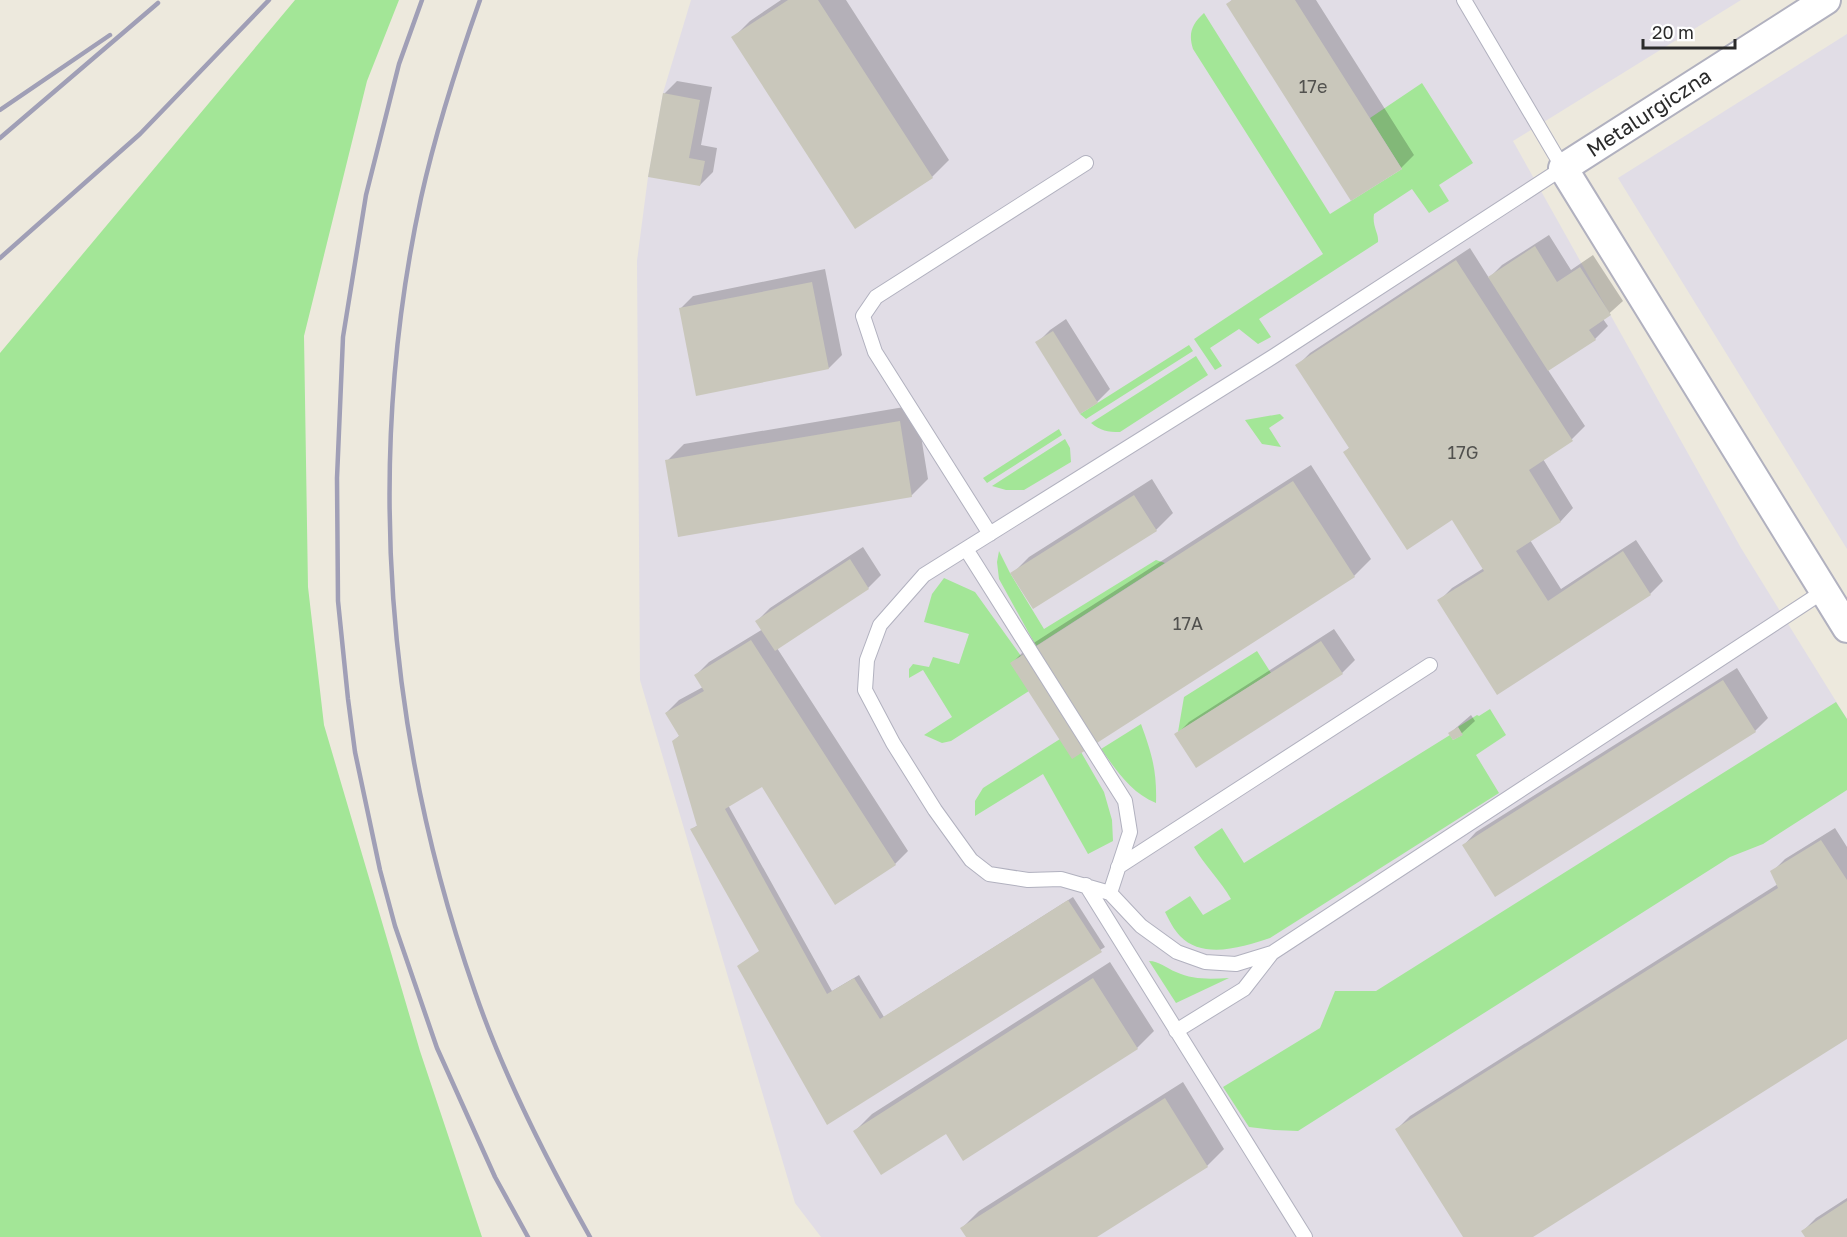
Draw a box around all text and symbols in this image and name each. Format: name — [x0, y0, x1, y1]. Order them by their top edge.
scale bar — [1643, 12, 1734, 50]
text: 20 m — [1652, 21, 1694, 43]
street label: Metalurgiczna — [1581, 62, 1716, 162]
house number: 17e — [1299, 75, 1327, 97]
house number: 17G — [1448, 441, 1478, 463]
house number: 17A — [1173, 612, 1203, 634]

